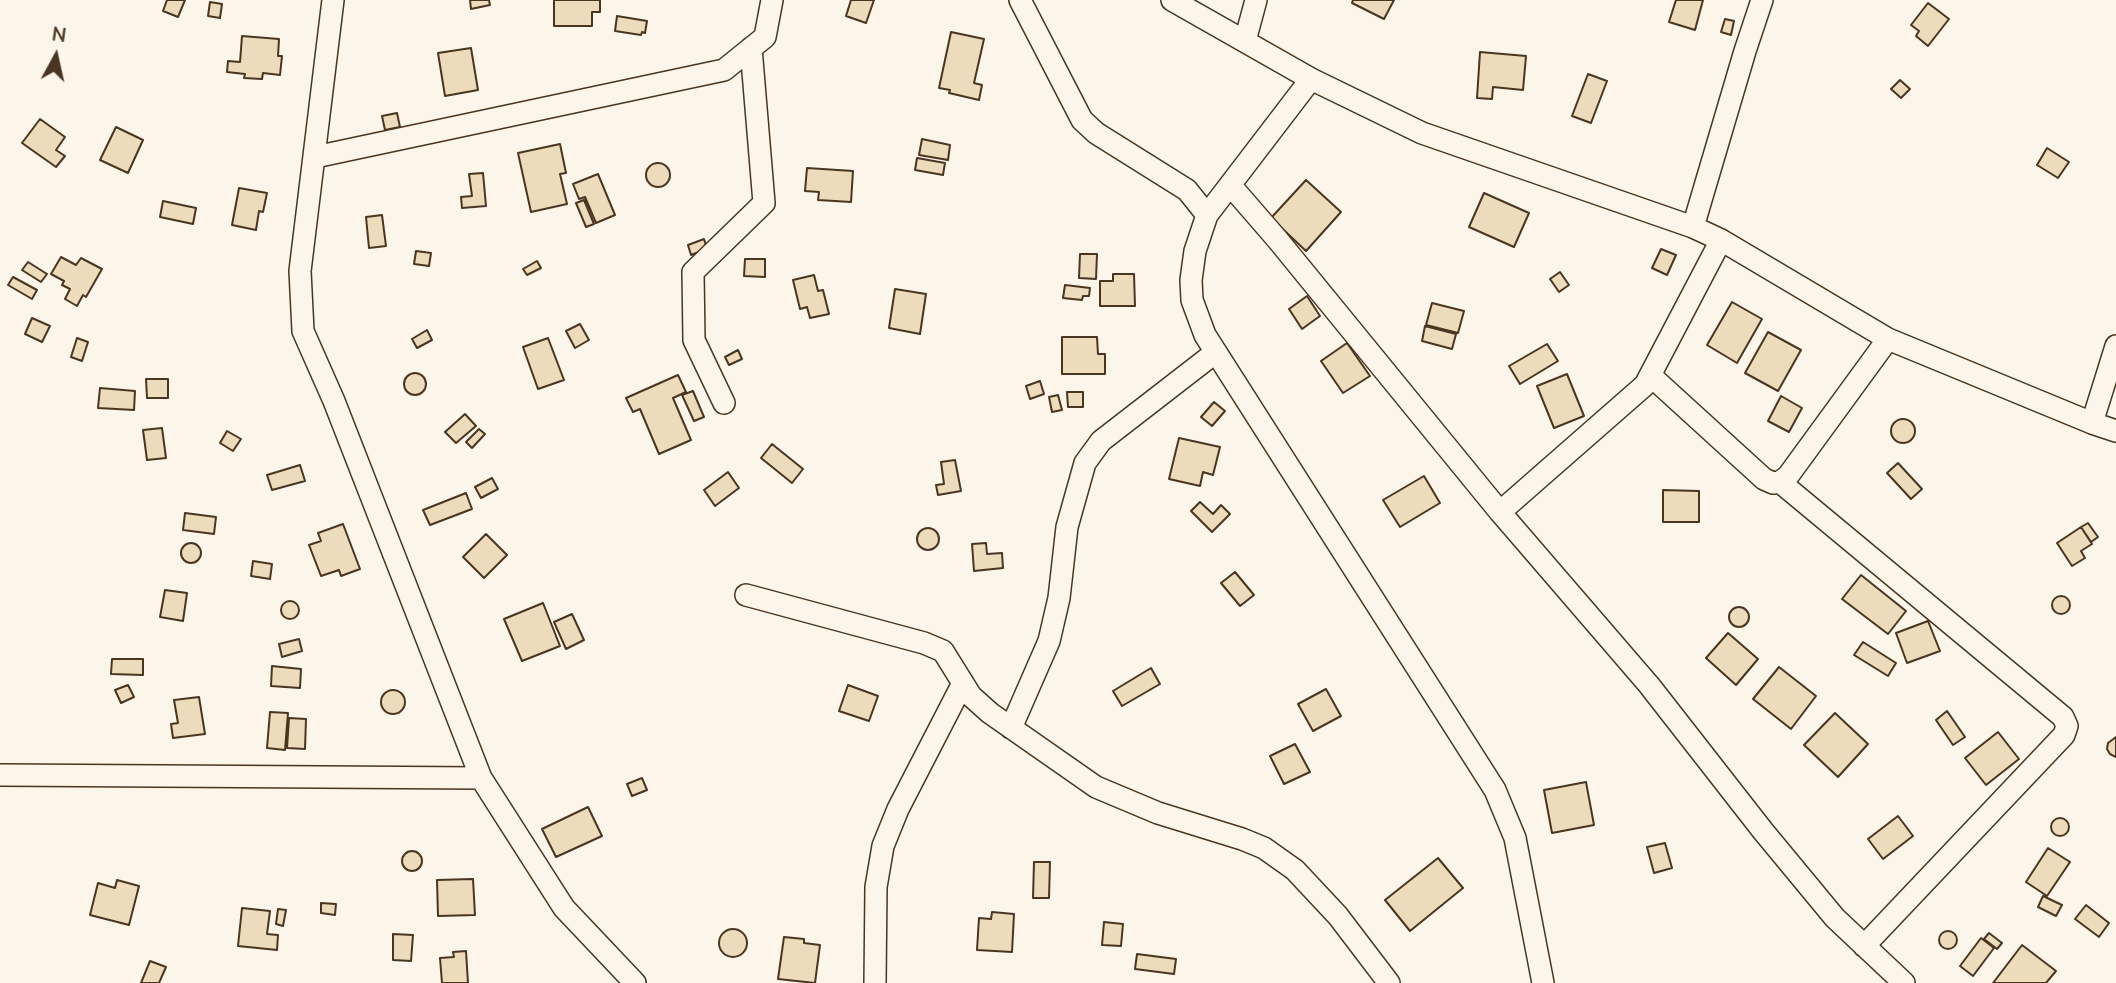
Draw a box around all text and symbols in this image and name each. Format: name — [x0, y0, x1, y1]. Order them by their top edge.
north arrow — [21, 21, 91, 91]
text: N — [50, 21, 68, 49]

